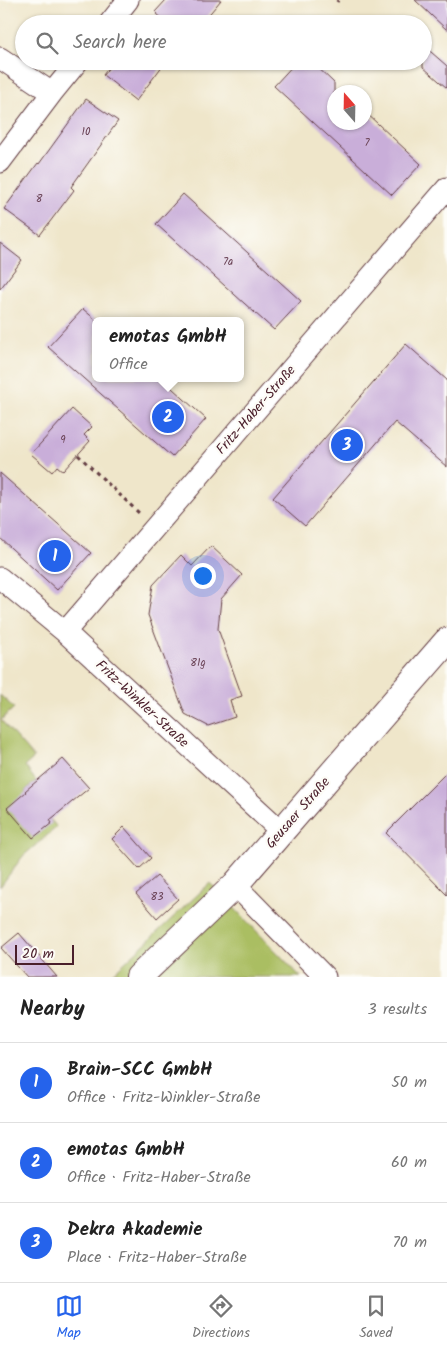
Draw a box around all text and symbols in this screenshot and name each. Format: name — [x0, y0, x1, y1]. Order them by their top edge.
search box — [15, 15, 432, 70]
text: Search here — [73, 28, 167, 58]
icon: search — [33, 29, 61, 57]
north arrow — [327, 85, 372, 130]
house number: 10 — [82, 123, 91, 141]
house number: 7 — [364, 134, 370, 152]
house number: 8 — [36, 190, 43, 208]
house number: 7a — [223, 253, 233, 271]
popup — [92, 317, 244, 382]
text: emotas GmbH — [109, 322, 227, 352]
text: Office — [109, 352, 148, 377]
street label: Fritz-Haber-Straße — [211, 360, 302, 460]
pin: 2 — [152, 398, 184, 436]
pin: 3 — [331, 426, 363, 464]
house number: 9 — [60, 431, 66, 449]
pin: 1 — [39, 537, 71, 575]
your location — [190, 563, 216, 589]
house number: 81g — [190, 654, 206, 672]
street label: Fritz-Winkler-Straße — [90, 655, 194, 754]
street label: Geusaer Straße — [260, 772, 336, 854]
house number: 83 — [151, 888, 163, 906]
scale bar — [15, 942, 74, 965]
text: 20 m — [22, 943, 54, 965]
text: Nearby — [20, 993, 85, 1026]
text: 3 results — [368, 997, 427, 1022]
text: Brain-SCC GmbH — [67, 1055, 212, 1085]
text: 1 — [34, 1070, 38, 1095]
text: 50 m — [391, 1070, 427, 1095]
text: Office · Fritz-Winkler-Straße — [67, 1085, 260, 1110]
text: emotas GmbH — [67, 1135, 185, 1165]
text: 2 — [31, 1150, 41, 1175]
text: 60 m — [391, 1150, 427, 1175]
text: Office · Fritz-Haber-Straße — [67, 1165, 251, 1190]
text: Dekra Akademie — [67, 1215, 203, 1245]
text: 3 — [32, 1230, 40, 1255]
text: 70 m — [392, 1230, 427, 1255]
text: Place · Fritz-Haber-Straße — [67, 1245, 247, 1270]
tab: Map — [55, 1292, 83, 1344]
tab: Directions — [192, 1292, 250, 1344]
tab: Saved — [359, 1292, 392, 1344]

